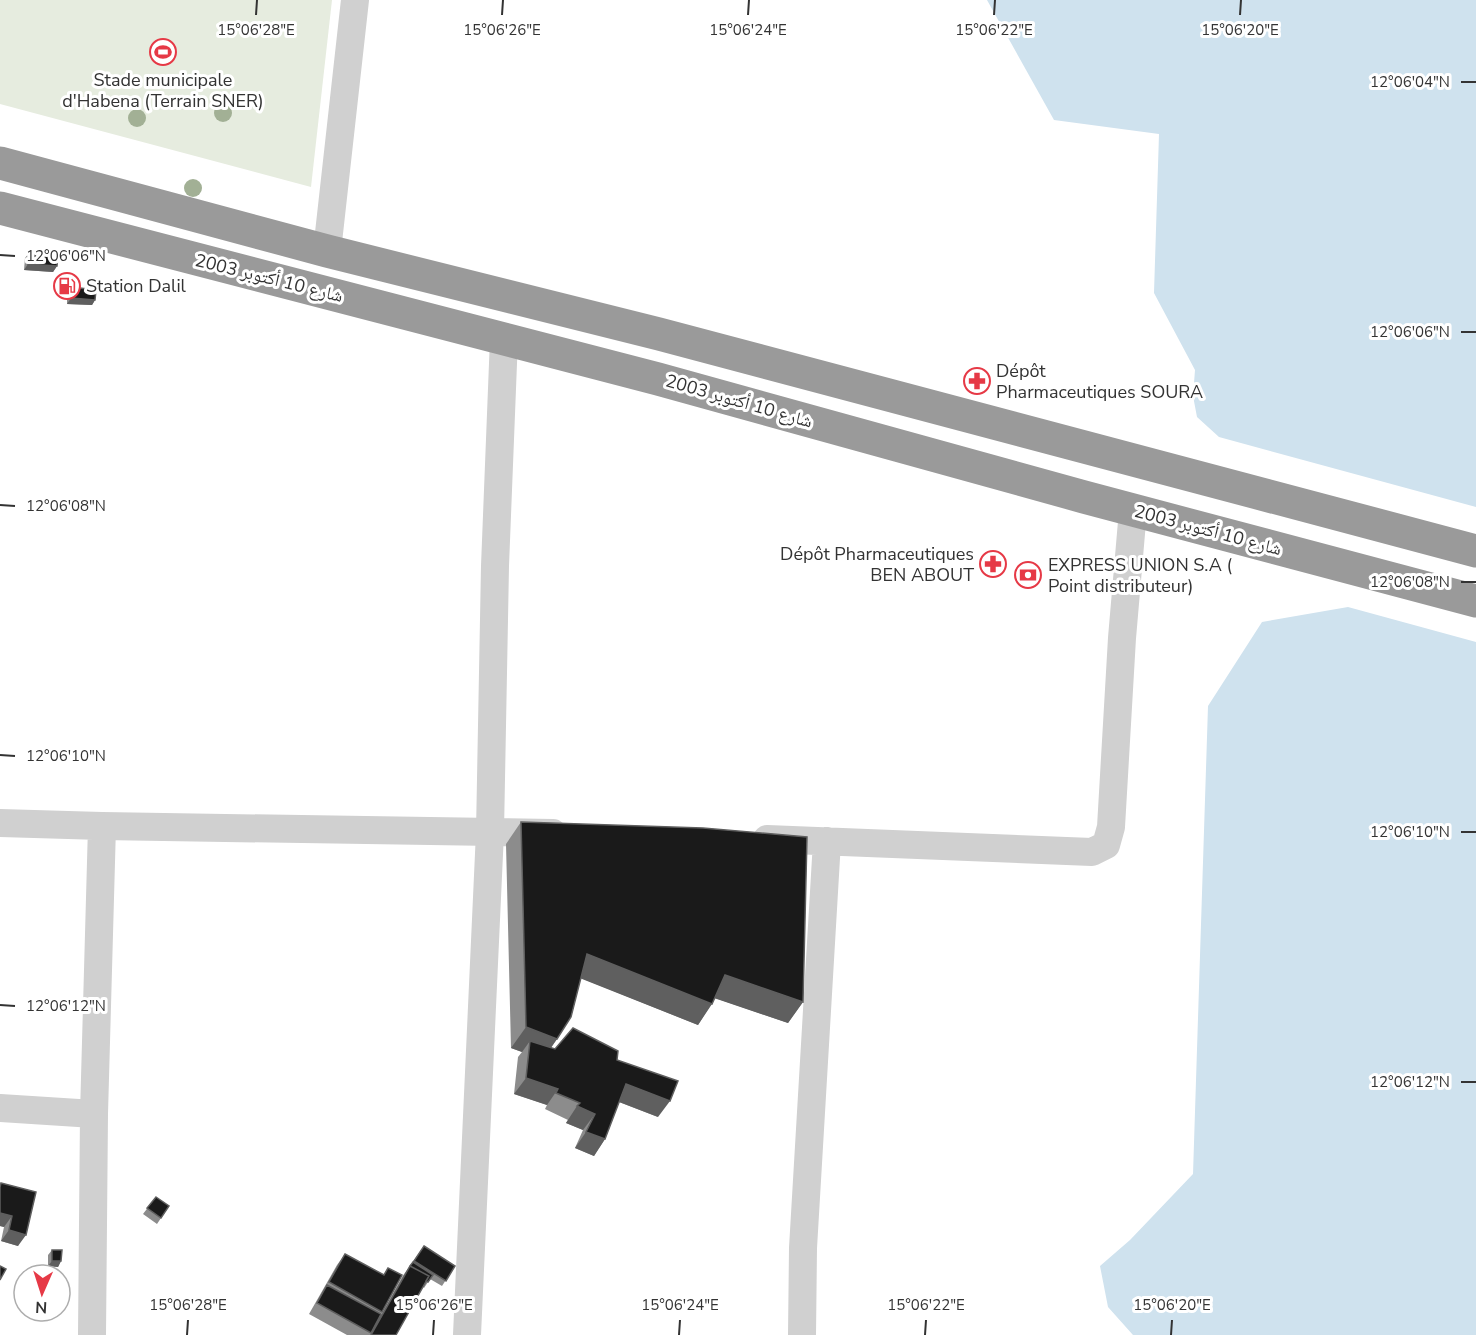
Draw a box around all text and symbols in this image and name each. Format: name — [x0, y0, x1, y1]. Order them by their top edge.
text: 15°06'28"E — [217, 20, 295, 40]
text: 15°06'26"E — [463, 20, 541, 40]
text: 15°06'24"E — [709, 20, 787, 40]
text: 15°06'22"E — [955, 20, 1033, 40]
text: 15°06'20"E — [1201, 20, 1279, 40]
sports icon: Stade municipale d'Habena (Terrain SNER) — [148, 37, 178, 67]
place label: Stade municipale d'Habena (Terrain SNER) — [62, 68, 264, 113]
text: 12°06'04"N — [1370, 72, 1450, 92]
text: 12°06'06"N — [26, 246, 106, 266]
street label: شارع 10 أكتوبر 2003 — [192, 248, 346, 308]
fuel station icon: Station Dalil — [52, 271, 82, 301]
place label: Station Dalil — [86, 274, 187, 298]
text: 12°06'06"N — [1370, 322, 1450, 342]
place label: Dépôt Pharmaceutiques SOURA — [996, 359, 1203, 404]
pharmacy icon: Dépôt Pharmaceutiques SOURA — [962, 366, 992, 396]
street label: شارع 10 أكتوبر 2003 — [663, 369, 815, 433]
text: 12°06'08"N — [26, 496, 106, 516]
street label: شارع 10 أكتوبر 2003 — [1132, 499, 1284, 561]
place label: Dépôt Pharmaceutiques BEN ABOUT — [780, 542, 974, 587]
pharmacy icon: Dépôt Pharmaceutiques BEN ABOUT — [978, 549, 1008, 579]
place label: EXPRESS UNION S.A ( Point distributeur) — [1048, 553, 1232, 598]
bank icon: EXPRESS UNION S.A ( Point distributeur) — [1013, 560, 1043, 590]
text: 12°06'08"N — [1370, 572, 1450, 592]
text: 12°06'10"N — [26, 746, 106, 766]
text: 12°06'10"N — [1370, 822, 1450, 842]
text: 12°06'12"N — [26, 996, 106, 1016]
text: 12°06'12"N — [1370, 1072, 1450, 1092]
north arrow — [12, 1263, 72, 1323]
text: 15°06'28"E — [149, 1295, 227, 1315]
text: 15°06'26"E — [395, 1295, 473, 1315]
text: 15°06'24"E — [641, 1295, 719, 1315]
text: 15°06'22"E — [887, 1295, 965, 1315]
text: 15°06'20"E — [1133, 1295, 1211, 1315]
text: N — [35, 1296, 48, 1318]

